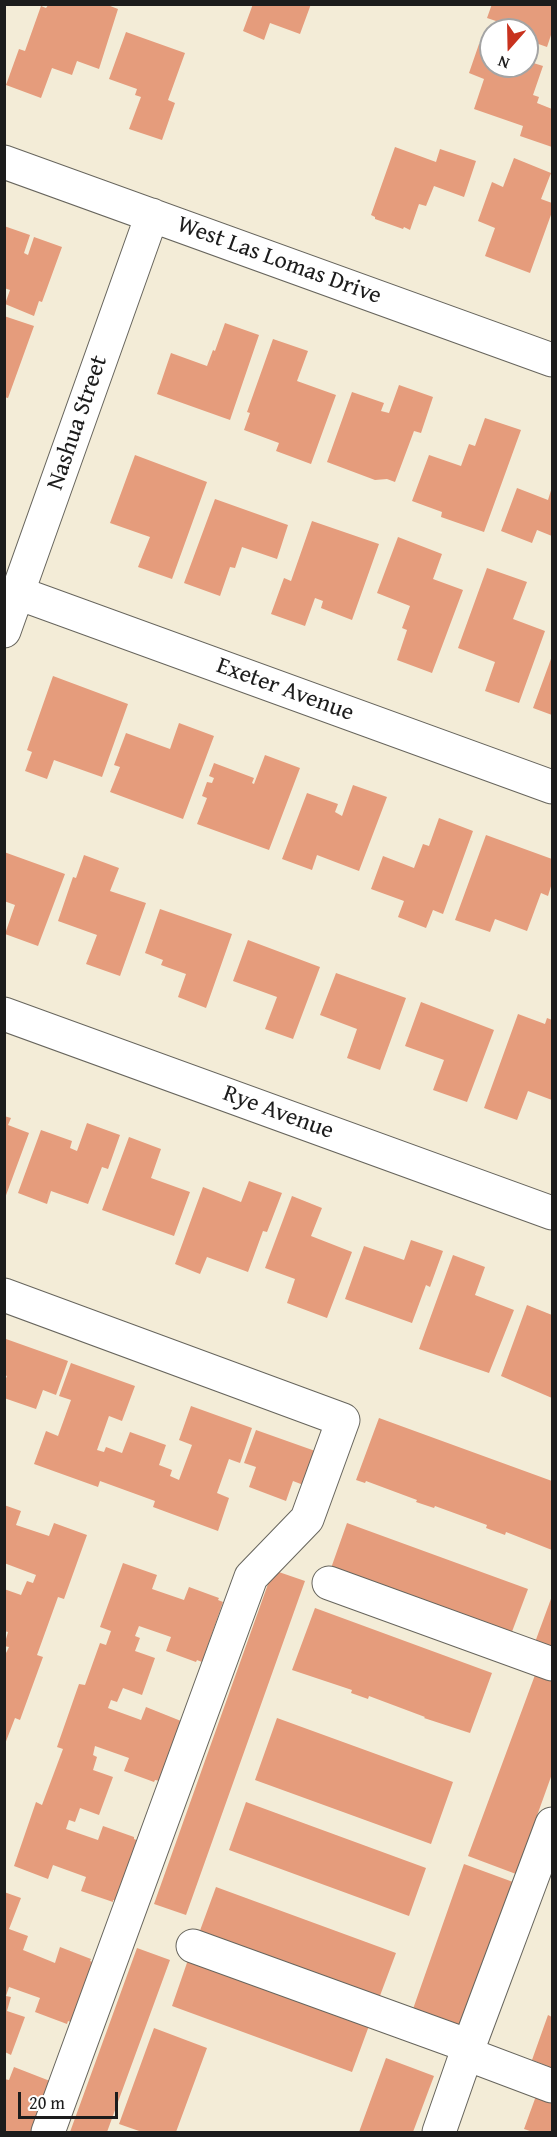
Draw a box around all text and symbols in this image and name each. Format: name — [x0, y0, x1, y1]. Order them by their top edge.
north arrow — [479, 18, 539, 78]
text: N — [494, 50, 513, 76]
street label: West Las Lomas Drive — [173, 211, 385, 311]
street label: Nashua Street — [42, 352, 114, 494]
street label: Exeter Avenue — [212, 652, 358, 728]
street label: Rye Avenue — [219, 1080, 337, 1146]
scale bar — [21, 2080, 122, 2118]
text: 20 m — [29, 2089, 65, 2116]

